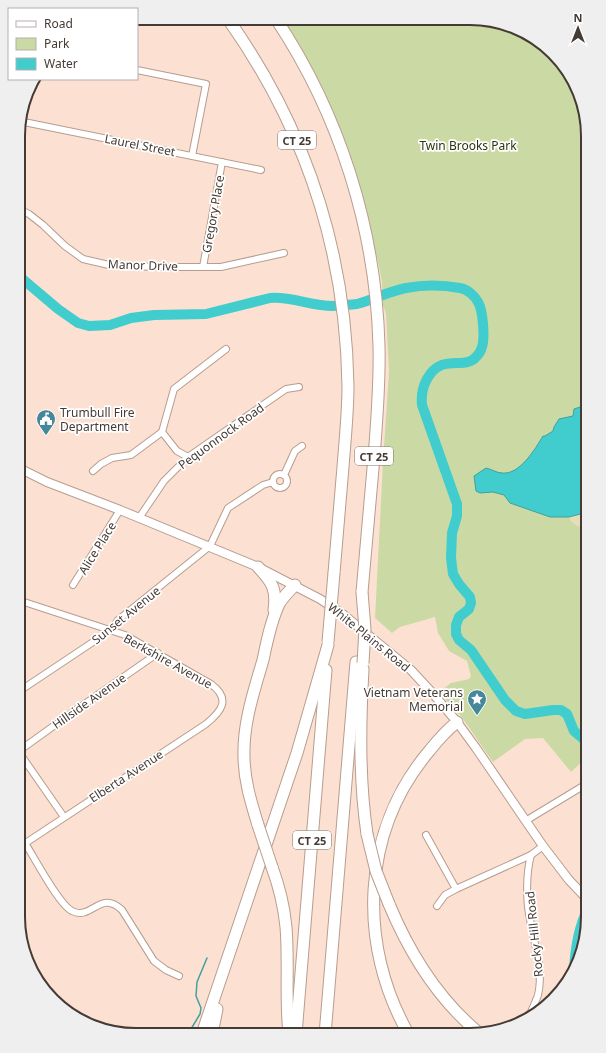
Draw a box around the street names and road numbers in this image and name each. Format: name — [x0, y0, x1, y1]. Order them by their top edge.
street label: Laurel Street — [103, 130, 177, 160]
road number: CT 25 — [278, 131, 316, 149]
street label: Gregory Place — [198, 174, 228, 254]
street label: Manor Drive — [108, 255, 179, 275]
street label: Pequonnock Road — [175, 399, 267, 473]
road number: CT 25 — [355, 447, 393, 465]
street label: Alice Place — [74, 518, 120, 578]
street label: Sunset Avenue — [88, 582, 164, 648]
street label: White Plains Road — [324, 599, 414, 675]
street label: Berkshire Avenue — [121, 630, 216, 693]
street label: Hillside Avenue — [49, 669, 129, 733]
street label: Elberta Avenue — [86, 746, 167, 806]
road number: CT 25 — [293, 831, 331, 849]
street label: Rocky Hill Road — [521, 890, 547, 978]

